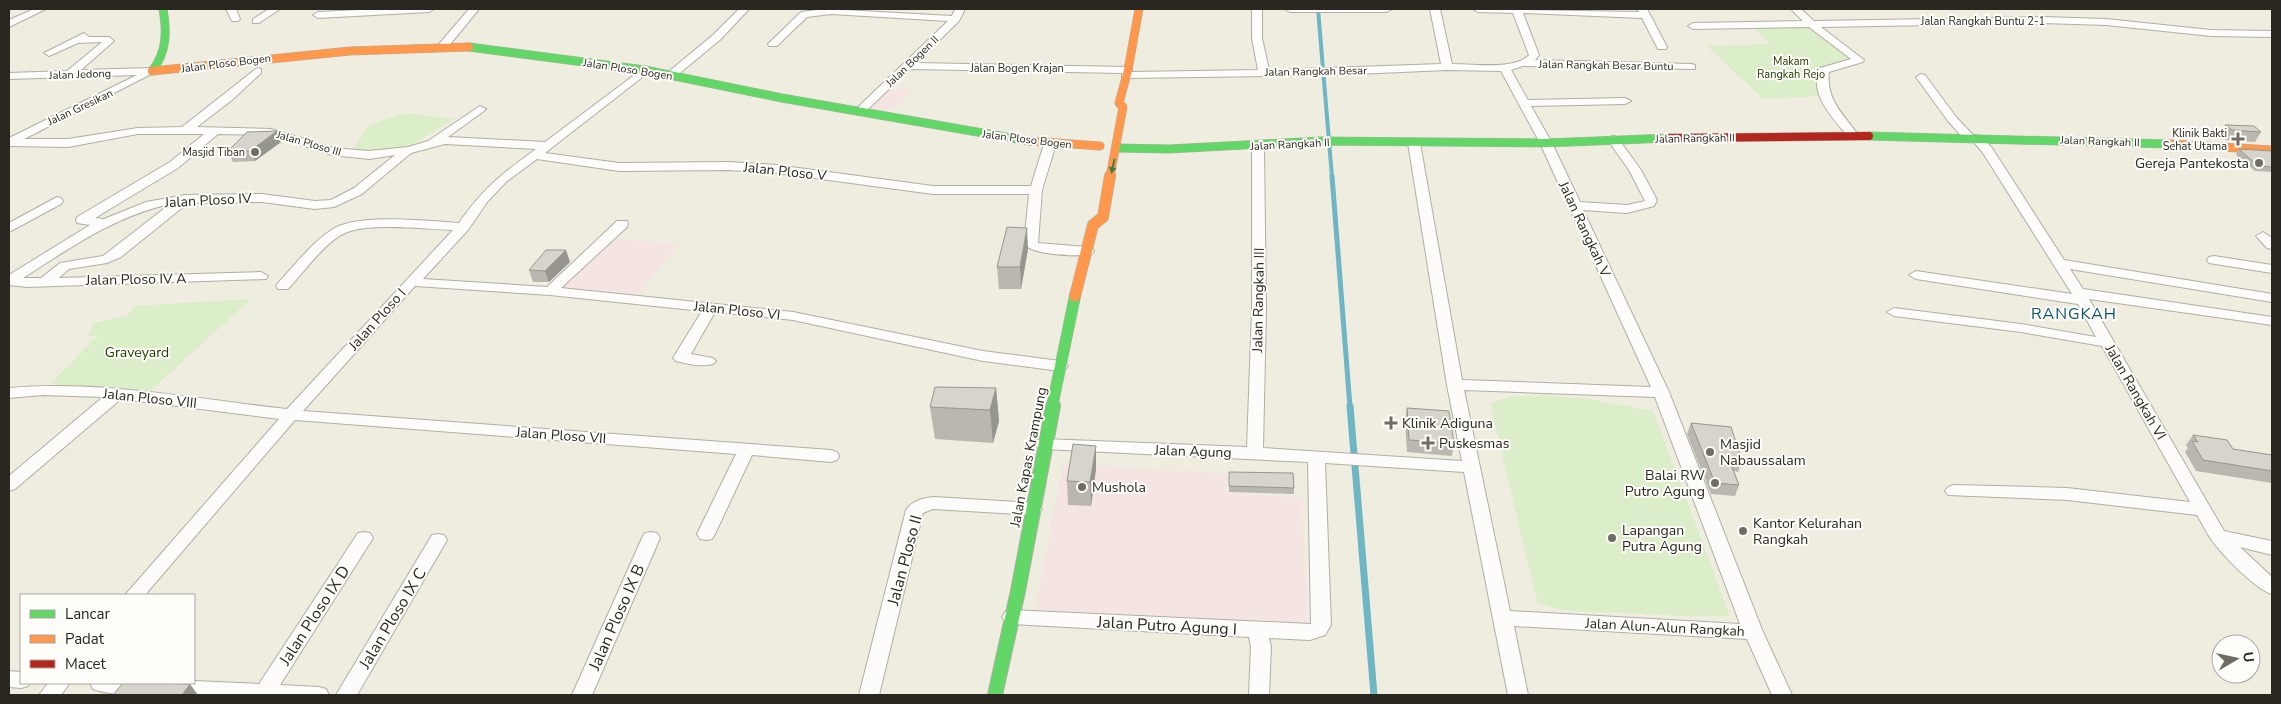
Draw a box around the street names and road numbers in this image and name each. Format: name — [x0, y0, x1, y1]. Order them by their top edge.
street label: Jalan Rangkah Buntu 2-1 — [1920, 14, 2045, 29]
street label: Jalan Bogen II — [882, 32, 942, 91]
street label: Jalan Ploso Bogen — [179, 51, 272, 77]
street label: Jalan Ploso Bogen — [581, 55, 674, 84]
street label: Jalan Rangkah Besar Buntu — [1537, 57, 1674, 74]
street label: Jalan Bogen Krajan — [969, 61, 1064, 76]
street label: Jalan Rangkah Besar — [1264, 63, 1367, 80]
street label: Jalan Jedong — [48, 66, 111, 83]
street label: Jalan Gresikan — [44, 86, 115, 130]
street label: Jalan Ploso Bogen — [980, 126, 1073, 152]
street label: Jalan Ploso III — [274, 127, 343, 160]
street label: Jalan Rangkah II — [1654, 130, 1735, 147]
street label: Jalan Rangkah II — [2059, 133, 2140, 150]
street label: Jalan Rangkah II — [1249, 135, 1330, 154]
street label: Jalan Ploso V — [741, 158, 828, 185]
street label: Jalan Rangkah V — [1554, 177, 1615, 280]
street label: Jalan Ploso IV — [163, 189, 252, 212]
street label: Jalan Rangkah III — [1248, 248, 1269, 353]
street label: Jalan Ploso IV A — [84, 269, 187, 290]
street label: Jalan Ploso I — [344, 284, 410, 355]
street label: Jalan Ploso VI — [692, 296, 781, 324]
street label: Jalan Rangkah VI — [2100, 340, 2171, 443]
street label: Jalan Ploso VIII — [101, 384, 198, 413]
street label: Jalan Kapas Krampung — [1005, 385, 1051, 530]
street label: Jalan Ploso VII — [514, 423, 607, 448]
street label: Jalan Agung — [1153, 441, 1232, 462]
street label: Jalan Ploso II — [882, 513, 928, 609]
street label: Jalan Ploso IX D — [274, 561, 355, 671]
street label: Jalan Ploso IX B — [583, 561, 650, 675]
street label: Jalan Ploso IX C — [354, 564, 432, 674]
street label: Jalan Putro Agung I — [1096, 611, 1237, 641]
street label: Jalan Alun-Alun Rangkah — [1584, 614, 1745, 641]

